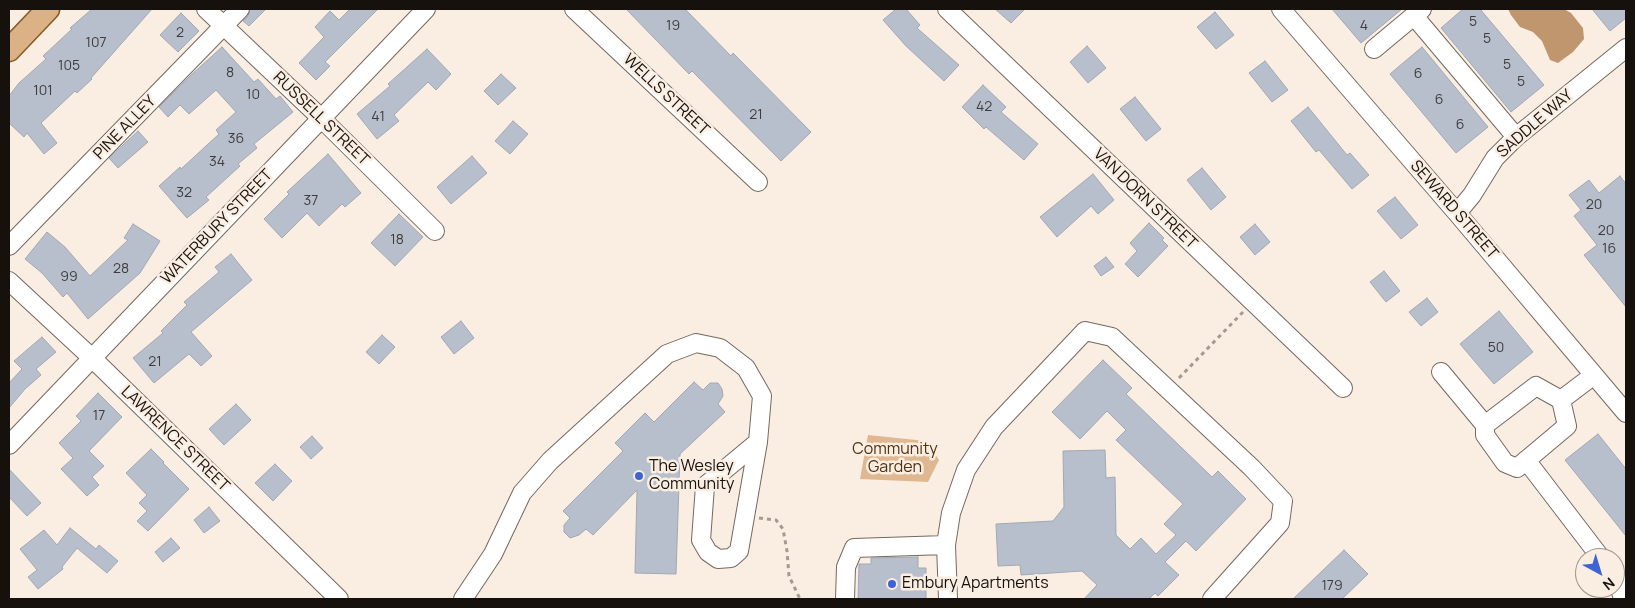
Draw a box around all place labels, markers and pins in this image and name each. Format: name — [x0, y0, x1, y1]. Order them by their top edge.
place label: The Wesley Community — [649, 457, 734, 495]
marker: The Wesley Community — [633, 470, 645, 482]
place label: Embury Apartments — [902, 574, 1049, 594]
marker: Embury Apartments — [886, 578, 898, 590]

